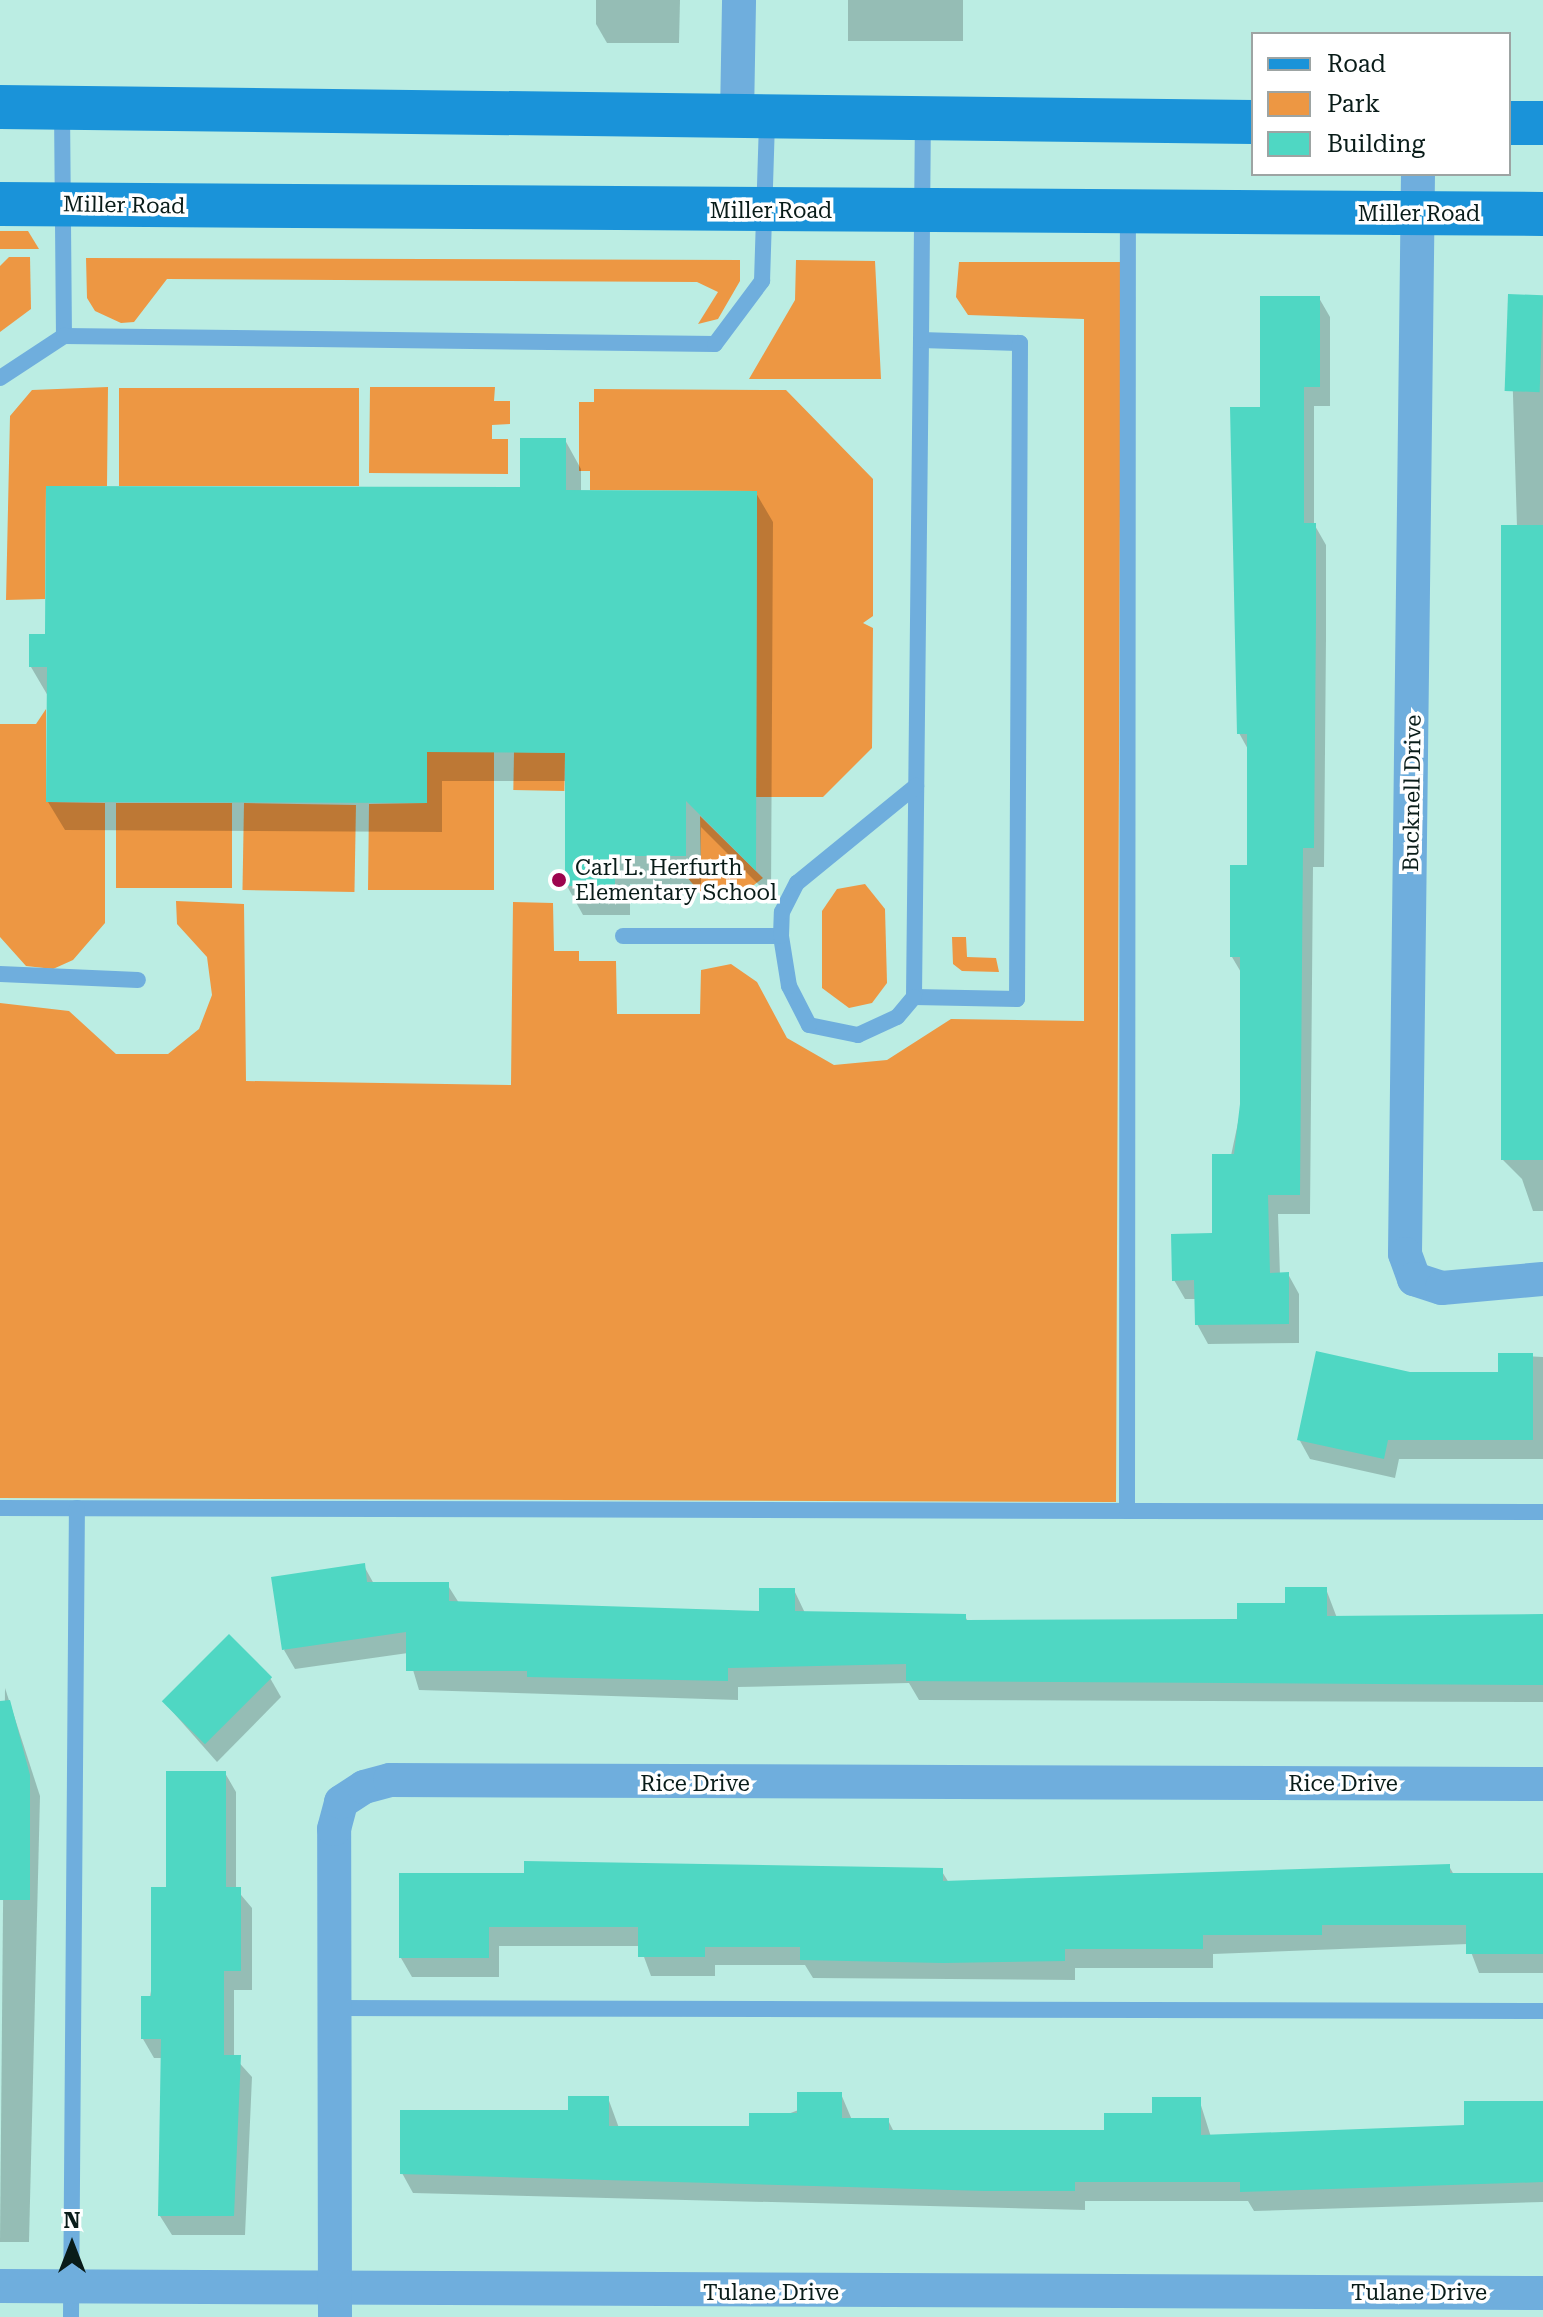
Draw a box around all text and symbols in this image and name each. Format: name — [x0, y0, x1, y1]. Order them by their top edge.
legend — [1251, 32, 1511, 176]
text: Road — [1327, 50, 1386, 78]
text: Park — [1327, 90, 1380, 118]
text: Building — [1327, 130, 1425, 158]
street label: Miller Road — [63, 191, 185, 219]
street label: Miller Road — [710, 198, 832, 224]
street label: Miller Road — [1358, 201, 1480, 227]
street label: Bucknell Drive — [1397, 714, 1427, 872]
place label: Carl L. Herfurth Elementary School — [575, 854, 777, 906]
marker: Carl L. Herfurth Elementary School — [550, 871, 568, 889]
street label: Rice Drive — [640, 1771, 750, 1797]
street label: Rice Drive — [1288, 1771, 1398, 1797]
north arrow — [32, 2205, 112, 2285]
text: N — [64, 2208, 80, 2233]
street label: Tulane Drive — [703, 2280, 839, 2306]
street label: Tulane Drive — [1351, 2280, 1487, 2306]

